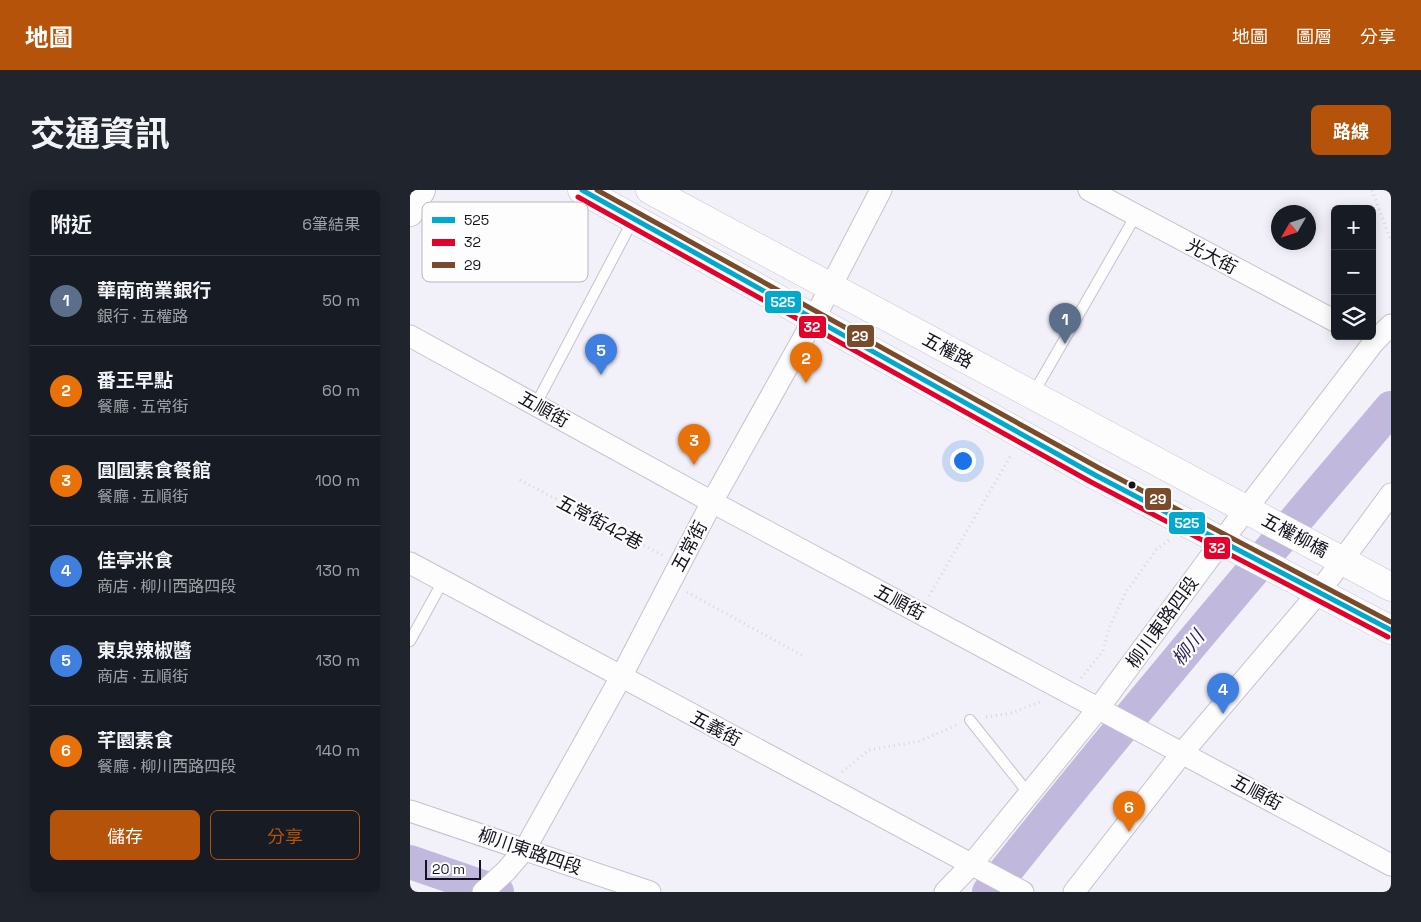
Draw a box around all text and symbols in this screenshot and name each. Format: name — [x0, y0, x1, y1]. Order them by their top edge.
text: 地圖 — [25, 22, 73, 53]
text: 地圖 — [1232, 25, 1268, 48]
text: 圖層 — [1296, 25, 1332, 48]
text: 分享 — [1360, 25, 1396, 48]
button: 路線 — [1311, 105, 1391, 155]
text: 交通資訊 — [30, 112, 170, 156]
legend — [422, 202, 588, 282]
north arrow — [1271, 205, 1316, 250]
map controls — [1331, 205, 1376, 340]
button: + — [1331, 205, 1376, 250]
text: 附近 — [50, 211, 92, 238]
text: 525 — [464, 211, 489, 229]
text: 6筆結果 — [302, 214, 360, 235]
text: 32 — [464, 233, 481, 251]
street label: 光大街 — [1183, 233, 1241, 279]
button: − — [1331, 250, 1376, 295]
text: 29 — [464, 256, 481, 274]
text: 華南商業銀行 — [97, 278, 211, 303]
text: 1 — [62, 290, 70, 311]
text: 50 m — [322, 290, 360, 311]
line badge: 525 — [764, 290, 802, 314]
text: 525 — [770, 293, 796, 311]
button: layers — [1331, 295, 1376, 340]
pin: 1 — [1049, 303, 1081, 344]
text: 銀行 · 五權路 — [97, 306, 188, 327]
line badge: 32 — [798, 315, 827, 339]
text: 32 — [804, 318, 820, 336]
line badge: 29 — [846, 324, 875, 348]
text: 29 — [852, 327, 868, 345]
street label: 五權路 — [919, 327, 977, 373]
pin: 5 — [585, 334, 617, 375]
pin: 2 — [790, 342, 822, 383]
text: 番王早點 — [97, 368, 173, 393]
text: 2 — [61, 380, 71, 401]
text: 60 m — [322, 380, 360, 401]
street label: 五順街 — [515, 386, 573, 432]
text: 餐廳 · 五常街 — [97, 396, 188, 417]
pin: 3 — [678, 424, 710, 465]
your location — [950, 448, 976, 474]
text: 圓圓素食餐館 — [97, 458, 211, 483]
text: 3 — [61, 470, 71, 491]
text: 100 m — [315, 470, 360, 491]
unlabelled marker — [1127, 480, 1137, 490]
text: 餐廳 · 五順街 — [97, 486, 188, 507]
line badge: 29 — [1144, 487, 1172, 511]
street label: 五常街42巷 — [553, 490, 647, 554]
text: 29 — [1150, 490, 1166, 508]
street label: 五權柳橋 — [1258, 508, 1332, 562]
line badge: 525 — [1168, 511, 1206, 535]
text: 525 — [1174, 514, 1200, 532]
street label: 五常街 — [666, 517, 712, 575]
line badge: 32 — [1203, 536, 1231, 560]
text: 32 — [1209, 539, 1225, 557]
text: 佳亭米食 — [97, 548, 173, 573]
text: 4 — [61, 560, 71, 581]
text: 130 m — [316, 560, 360, 581]
street label: 柳川東路四段 — [1122, 572, 1202, 672]
text: 商店 · 柳川西路四段 — [97, 576, 236, 597]
street label: 五順街 — [871, 579, 929, 625]
water label: 柳川 — [1167, 626, 1209, 670]
text: 東泉辣椒醬 — [97, 638, 192, 663]
text: 5 — [61, 650, 71, 671]
text: 130 m — [316, 650, 360, 671]
text: 商店 · 五順街 — [97, 666, 188, 687]
pin: 4 — [1207, 673, 1239, 714]
street label: 五義街 — [687, 705, 745, 751]
text: 芊園素食 — [97, 728, 173, 753]
text: 6 — [61, 740, 71, 761]
text: 140 m — [315, 740, 360, 761]
text: 餐廳 · 柳川西路四段 — [97, 756, 236, 777]
street label: 五順街 — [1228, 769, 1286, 815]
pin: 6 — [1113, 791, 1145, 832]
button: 儲存 — [50, 810, 200, 860]
button: 分享 — [210, 810, 360, 860]
street label: 柳川東路四段 — [475, 823, 585, 879]
scale bar — [425, 857, 481, 880]
text: 20 m — [432, 860, 465, 878]

